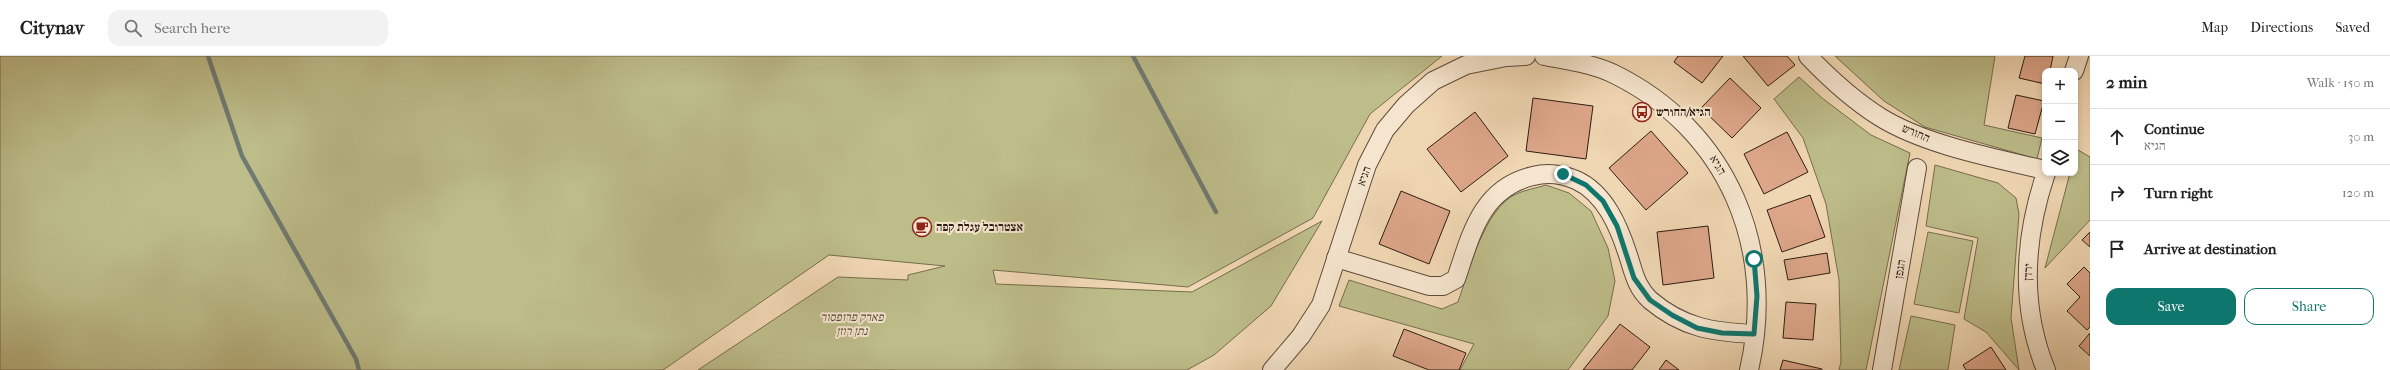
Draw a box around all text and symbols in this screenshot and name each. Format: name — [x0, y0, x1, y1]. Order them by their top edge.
search box — [108, 10, 388, 46]
text: Citynav — [20, 17, 84, 39]
icon: search — [122, 17, 144, 39]
text: Search here — [154, 19, 230, 37]
text: Map — [2201, 19, 2228, 36]
text: Directions — [2250, 19, 2313, 36]
text: Saved — [2335, 19, 2370, 36]
map controls — [2042, 68, 2078, 176]
button: + — [2042, 68, 2078, 104]
text: 2 min — [2106, 72, 2147, 92]
text: Walk · 150 m — [2307, 75, 2374, 90]
bus stop icon: הגיא/החורש — [1631, 101, 1653, 123]
button: − — [2042, 104, 2078, 140]
place label: הגיא/החורש — [1656, 105, 1711, 119]
text: Continue — [2144, 120, 2204, 138]
street label: החורש — [1900, 121, 1932, 145]
icon: ahead — [2106, 126, 2128, 148]
text: 30 m — [2348, 129, 2374, 144]
text: הגיא — [2144, 138, 2166, 153]
button: layers — [2042, 140, 2078, 176]
street label: הגיא — [1707, 153, 1729, 177]
street label: הגיא — [1354, 164, 1374, 188]
route end — [1554, 165, 1572, 183]
icon: right — [2106, 182, 2128, 204]
text: Turn right — [2144, 184, 2213, 202]
text: 120 m — [2342, 185, 2374, 200]
cafe icon: אצטרובל עגלת קפה — [911, 216, 933, 238]
place label: אצטרובל עגלת קפה — [936, 220, 1023, 234]
icon: arrive — [2106, 238, 2128, 260]
text: Arrive at destination — [2144, 240, 2276, 258]
route start — [1745, 250, 1763, 268]
street label: הגפן — [1891, 258, 1909, 280]
street label: ירדן — [2021, 263, 2035, 281]
button: Save — [2106, 288, 2236, 325]
button: Share — [2244, 288, 2374, 325]
park label: פארק פרופסור נתן רוזן — [820, 310, 884, 338]

